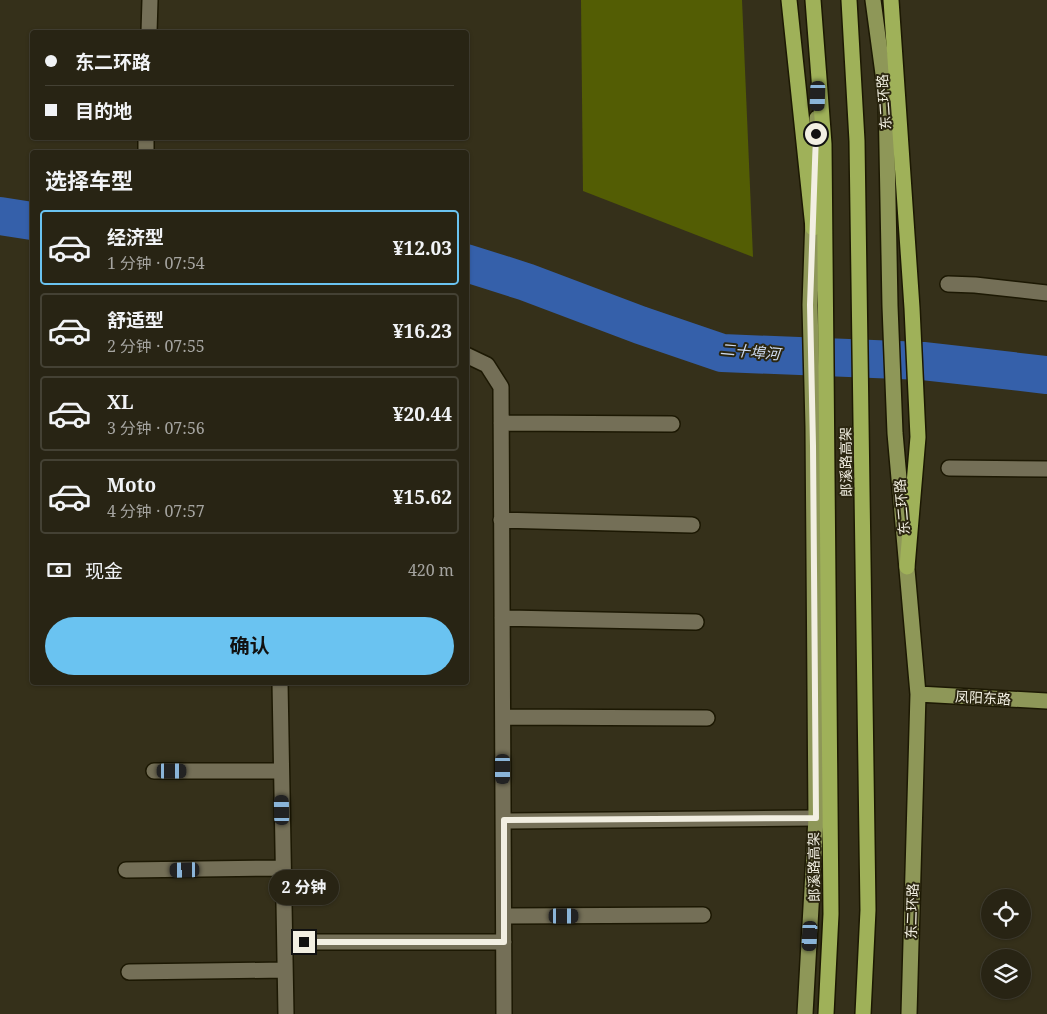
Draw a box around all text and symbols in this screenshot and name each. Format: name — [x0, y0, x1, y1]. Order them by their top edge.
text: 东二环路 — [75, 49, 151, 75]
street label: 东二环路 — [872, 73, 895, 131]
car — [809, 81, 826, 111]
text: 目的地 — [75, 98, 132, 124]
route start — [805, 123, 827, 145]
text: 选择车型 — [45, 165, 133, 195]
text: 经济型 — [107, 224, 164, 250]
icon: car — [47, 225, 92, 270]
text: ¥12.03 — [393, 235, 452, 261]
text: 1 分钟 · 07:54 — [107, 252, 205, 274]
text: 舒适型 — [107, 307, 164, 333]
icon: car — [47, 308, 92, 353]
text: ¥16.23 — [393, 318, 452, 344]
text: 2 分钟 · 07:55 — [107, 335, 205, 357]
water label: 二十埠河 — [719, 338, 784, 364]
text: XL — [107, 389, 133, 415]
icon: car — [47, 391, 92, 436]
text: ¥20.44 — [393, 401, 452, 427]
text: 3 分钟 · 07:56 — [107, 417, 205, 439]
street label: 郎溪路高架 — [835, 427, 856, 497]
text: Moto — [107, 472, 156, 498]
icon: car — [47, 474, 92, 519]
street label: 东二环路 — [890, 478, 913, 536]
text: ¥15.62 — [393, 484, 452, 510]
text: 4 分钟 · 07:57 — [107, 500, 205, 522]
icon: cash — [45, 556, 73, 584]
text: 现金 — [85, 558, 123, 584]
text: 420 m — [408, 559, 454, 581]
button: 确认 — [45, 617, 454, 675]
street label: 凤阳东路 — [955, 687, 1011, 708]
car — [495, 754, 510, 784]
car — [157, 764, 187, 779]
car — [274, 795, 289, 825]
street label: 郎溪路高架 — [803, 832, 824, 902]
car — [169, 862, 200, 878]
callout: 2 分钟 — [269, 870, 339, 904]
text: 2 分钟 — [281, 876, 327, 898]
street label: 东二环路 — [901, 883, 922, 939]
map controls — [981, 889, 1031, 999]
button: locate — [981, 889, 1031, 939]
car — [549, 909, 579, 924]
car — [801, 921, 818, 951]
route end — [293, 931, 315, 953]
button: layers — [981, 949, 1031, 999]

